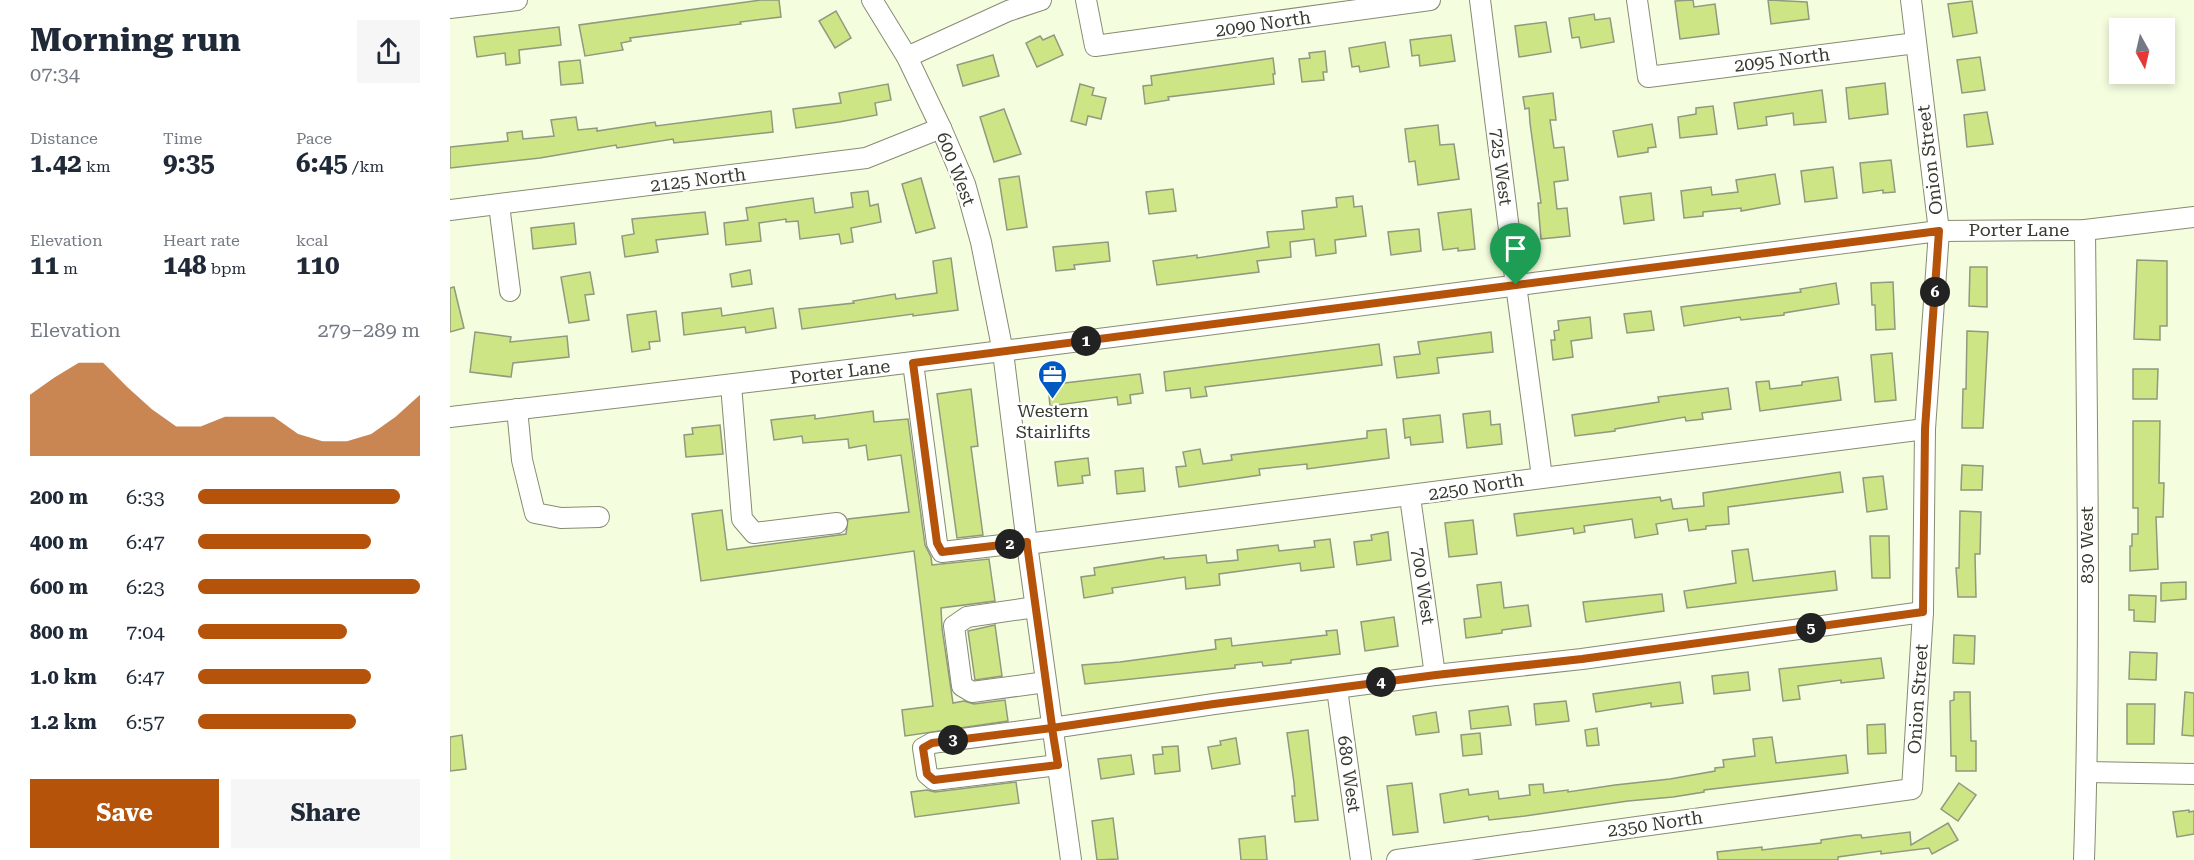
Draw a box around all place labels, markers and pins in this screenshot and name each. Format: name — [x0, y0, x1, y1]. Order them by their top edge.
pin — [1490, 223, 1541, 285]
pin: 6 — [1920, 277, 1950, 307]
pin: 1 — [1071, 326, 1101, 356]
office icon: Western Stairlifts — [1037, 358, 1069, 400]
place label: Western Stairlifts — [1016, 400, 1090, 442]
pin: 2 — [995, 529, 1025, 559]
pin: 5 — [1796, 613, 1826, 643]
pin: 4 — [1366, 667, 1396, 697]
pin: 3 — [938, 725, 968, 755]

